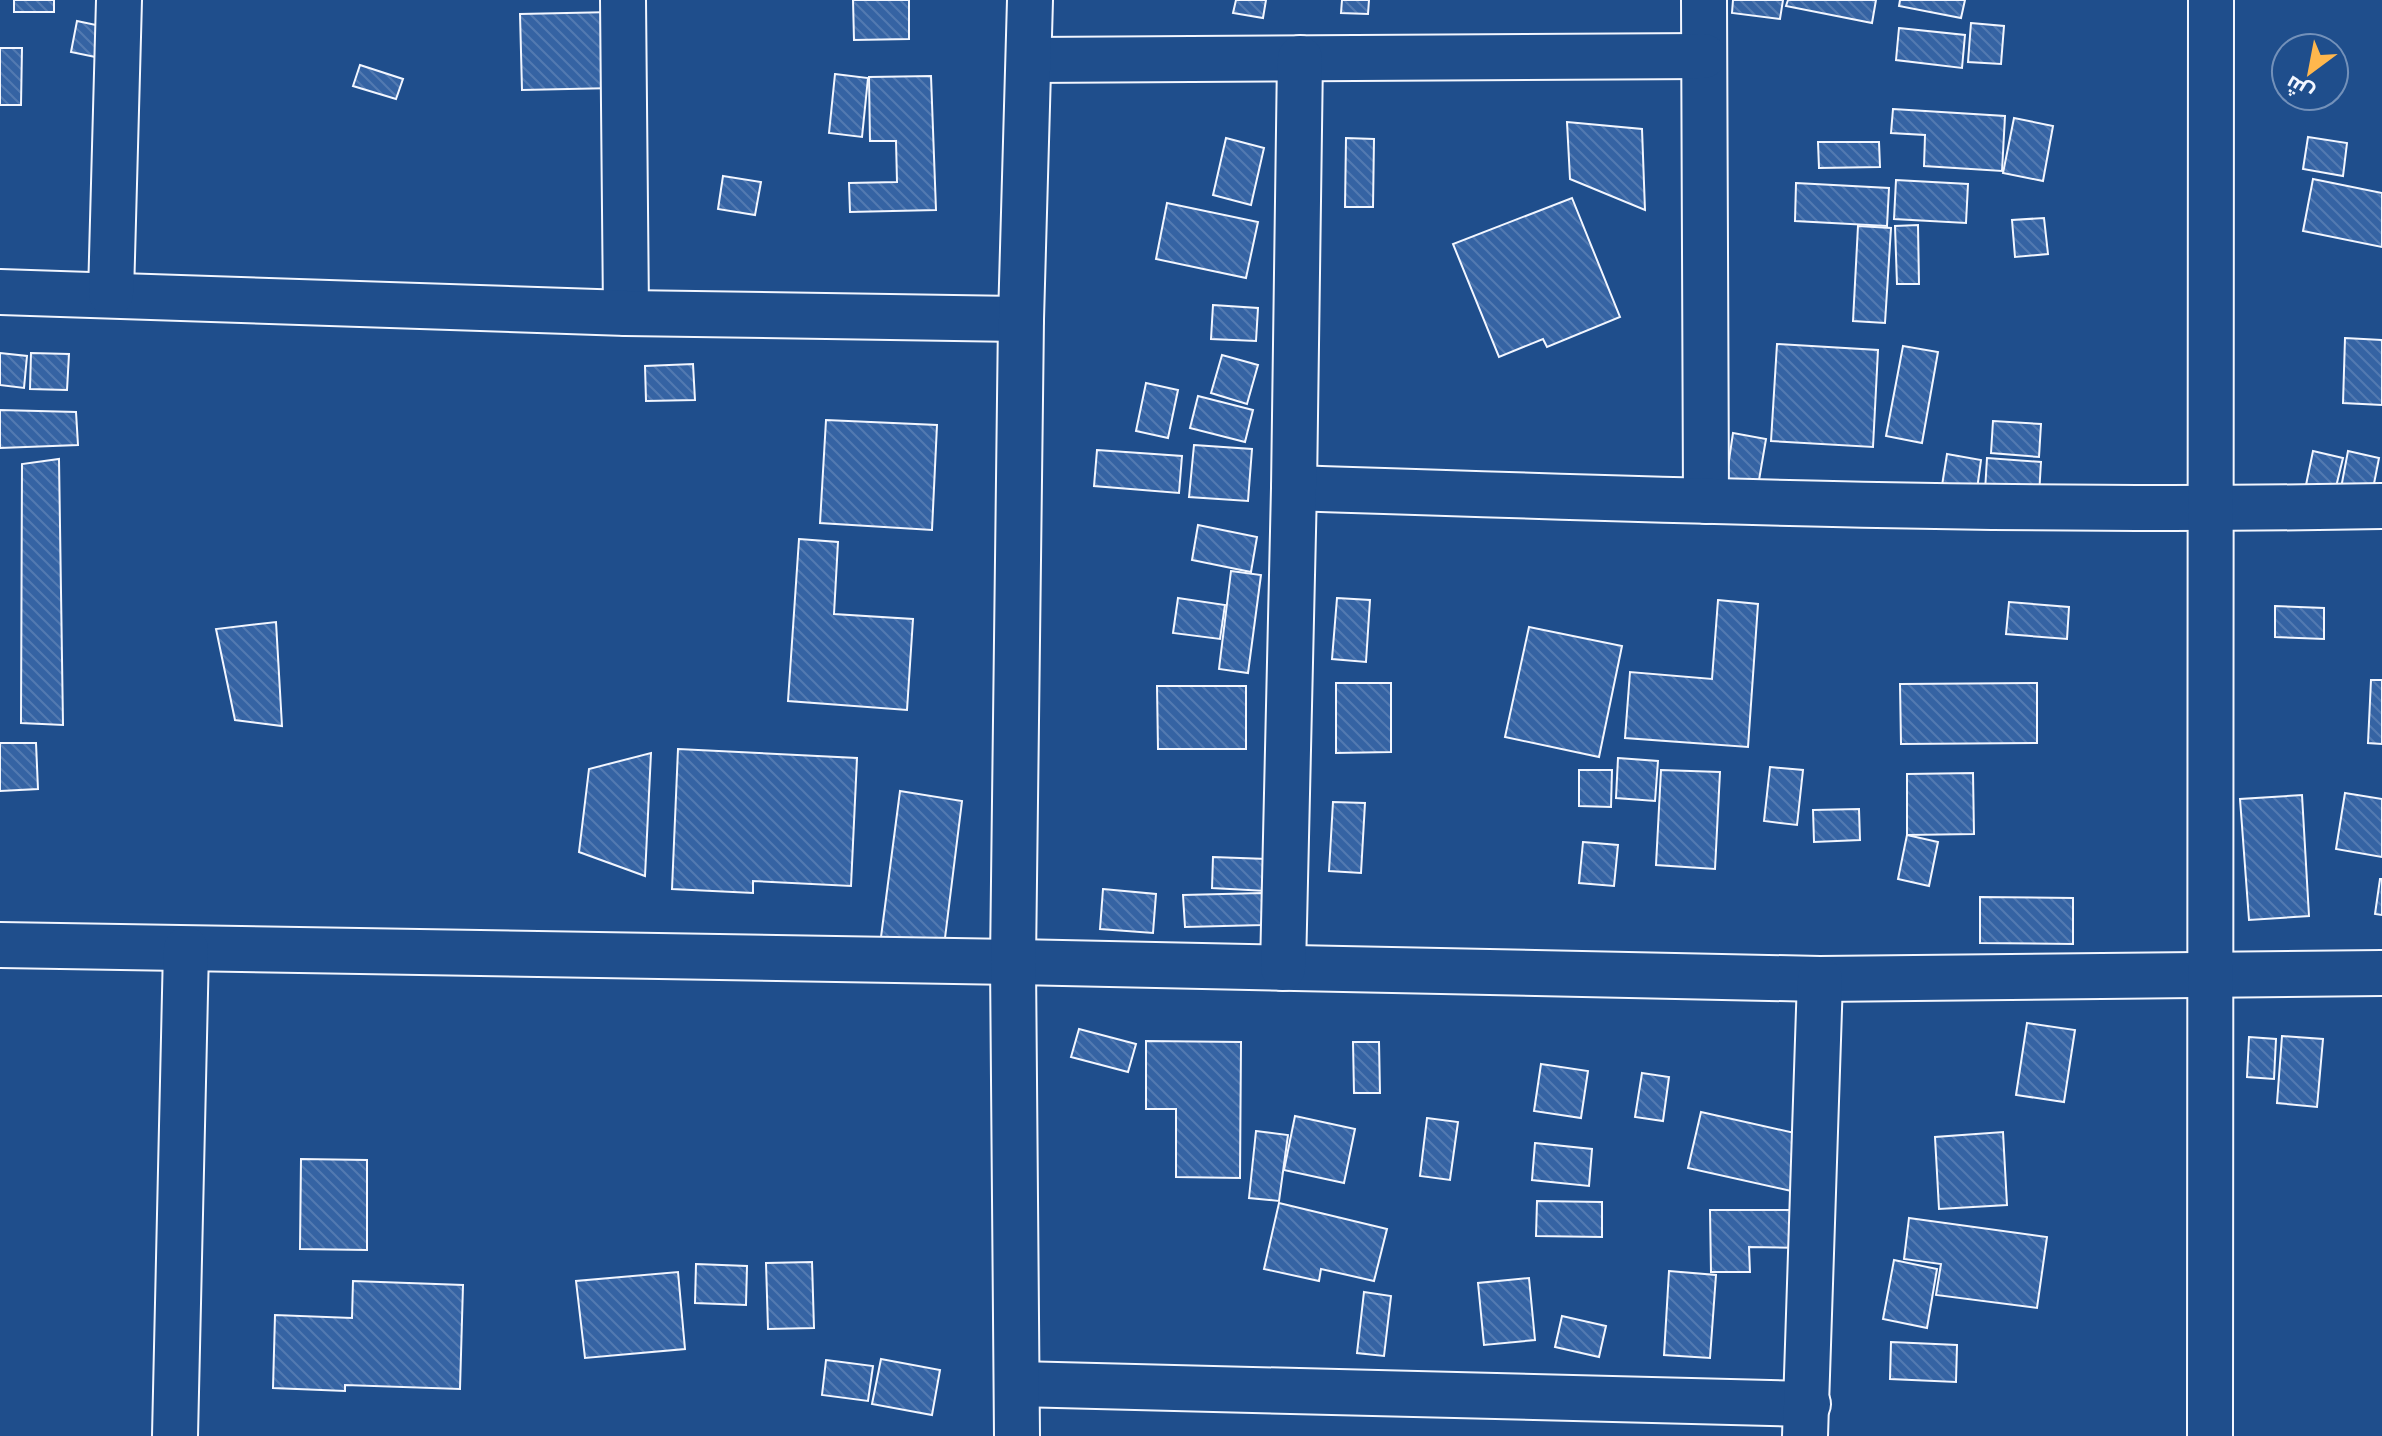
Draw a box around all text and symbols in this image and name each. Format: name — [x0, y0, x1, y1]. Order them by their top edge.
north arrow — [2270, 32, 2350, 112]
text: ش — [2279, 69, 2319, 109]

